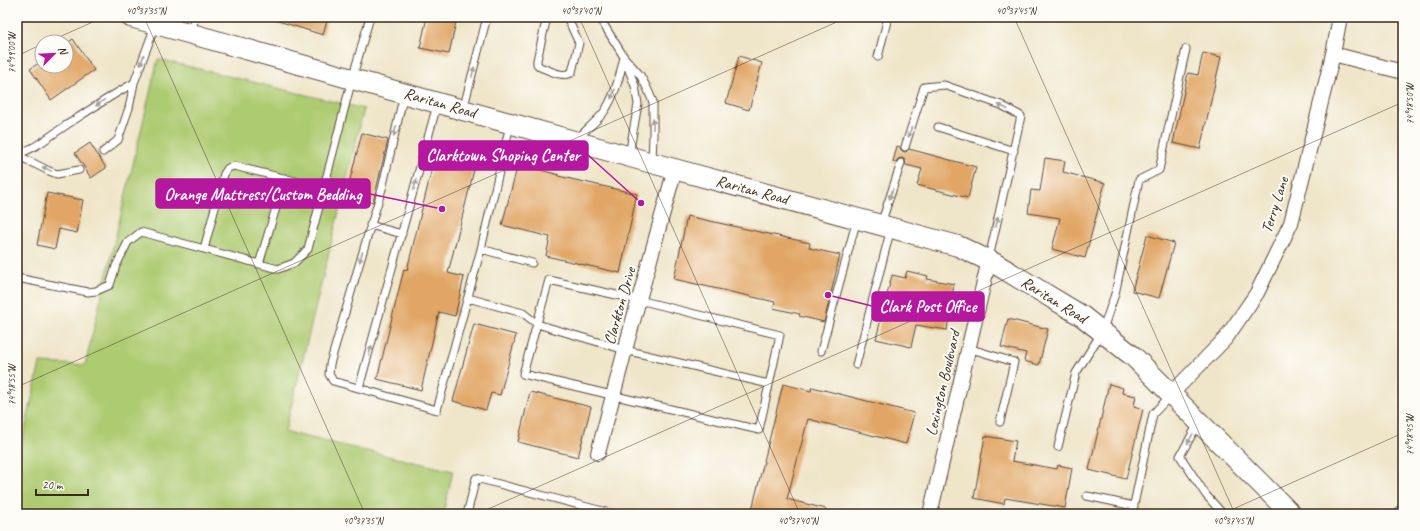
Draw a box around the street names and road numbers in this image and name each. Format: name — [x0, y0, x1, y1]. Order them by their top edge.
street label: Raritan Road — [402, 83, 481, 124]
street label: Raritan Road — [714, 171, 793, 210]
street label: Terry Lane — [1257, 173, 1294, 235]
street label: Clarkton Drive — [599, 263, 641, 347]
street label: Raritan Road — [1017, 272, 1093, 329]
street label: Lexington Boulevard — [921, 326, 965, 438]

